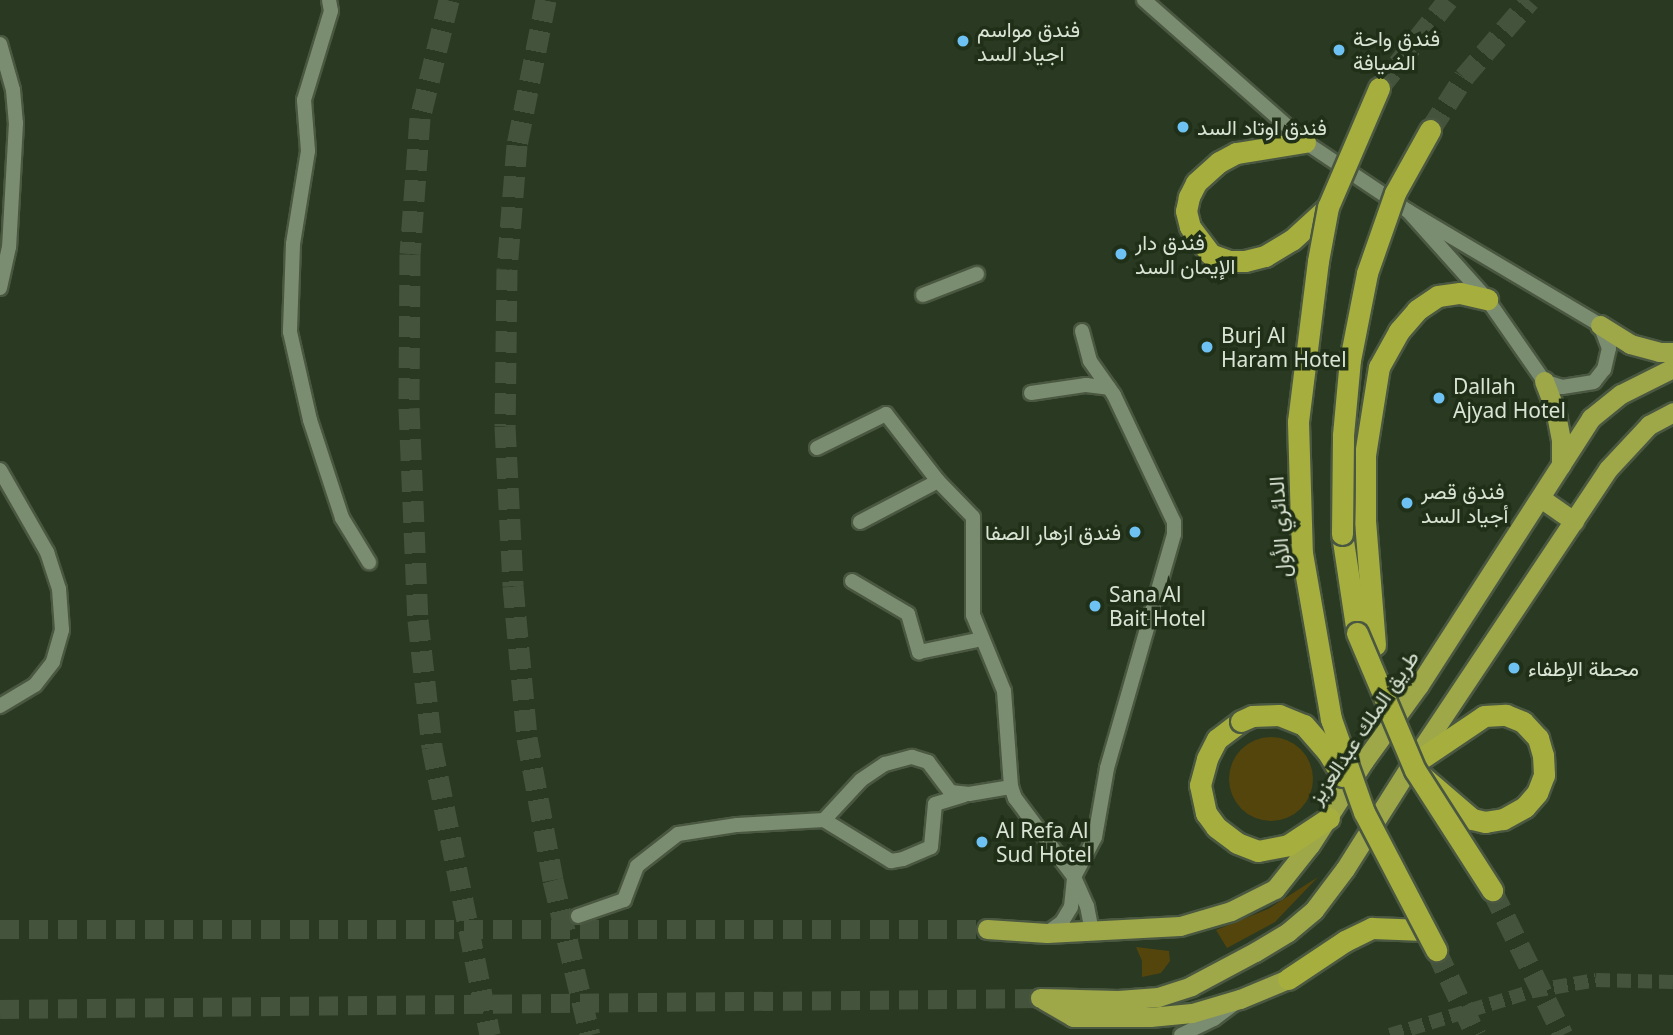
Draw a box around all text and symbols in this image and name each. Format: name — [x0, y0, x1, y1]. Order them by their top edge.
place label: فندق مواسم اجياد السد — [977, 16, 1080, 66]
place label: فندق واحة الضيافة — [1353, 25, 1440, 75]
marker: فندق مواسم اجياد السد — [955, 33, 971, 49]
marker: فندق واحة الضيافة — [1331, 42, 1347, 58]
place label: فندق اوتاد السد — [1197, 114, 1327, 140]
marker: فندق اوتاد السد — [1175, 119, 1191, 135]
place label: فندق دار الإيمان السد — [1135, 229, 1235, 279]
marker: فندق دار الإيمان السد — [1113, 246, 1129, 262]
place label: Burj Al Haram Hotel — [1221, 322, 1347, 372]
marker: Burj Al Haram Hotel — [1199, 339, 1215, 355]
place label: Dallah Ajyad Hotel — [1453, 373, 1566, 423]
marker: Dallah Ajyad Hotel — [1431, 390, 1447, 406]
street label: الدائري الأول — [1263, 476, 1295, 578]
place label: فندق قصر أجياد السد — [1421, 478, 1508, 528]
marker: فندق قصر أجياد السد — [1399, 495, 1415, 511]
place label: فندق ازهار الصفا — [985, 519, 1121, 545]
marker: فندق ازهار الصفا — [1127, 524, 1143, 540]
place label: Sana Al Bait Hotel — [1109, 581, 1206, 631]
marker: Sana Al Bait Hotel — [1087, 598, 1103, 614]
street label: طريق الملك عبدالعزيز — [1302, 645, 1424, 809]
place label: محطة الإطفاء — [1528, 655, 1639, 681]
marker: محطة الإطفاء — [1506, 660, 1522, 676]
place label: Al Refa Al Sud Hotel — [996, 817, 1092, 867]
marker: Al Refa Al Sud Hotel — [974, 834, 990, 850]

